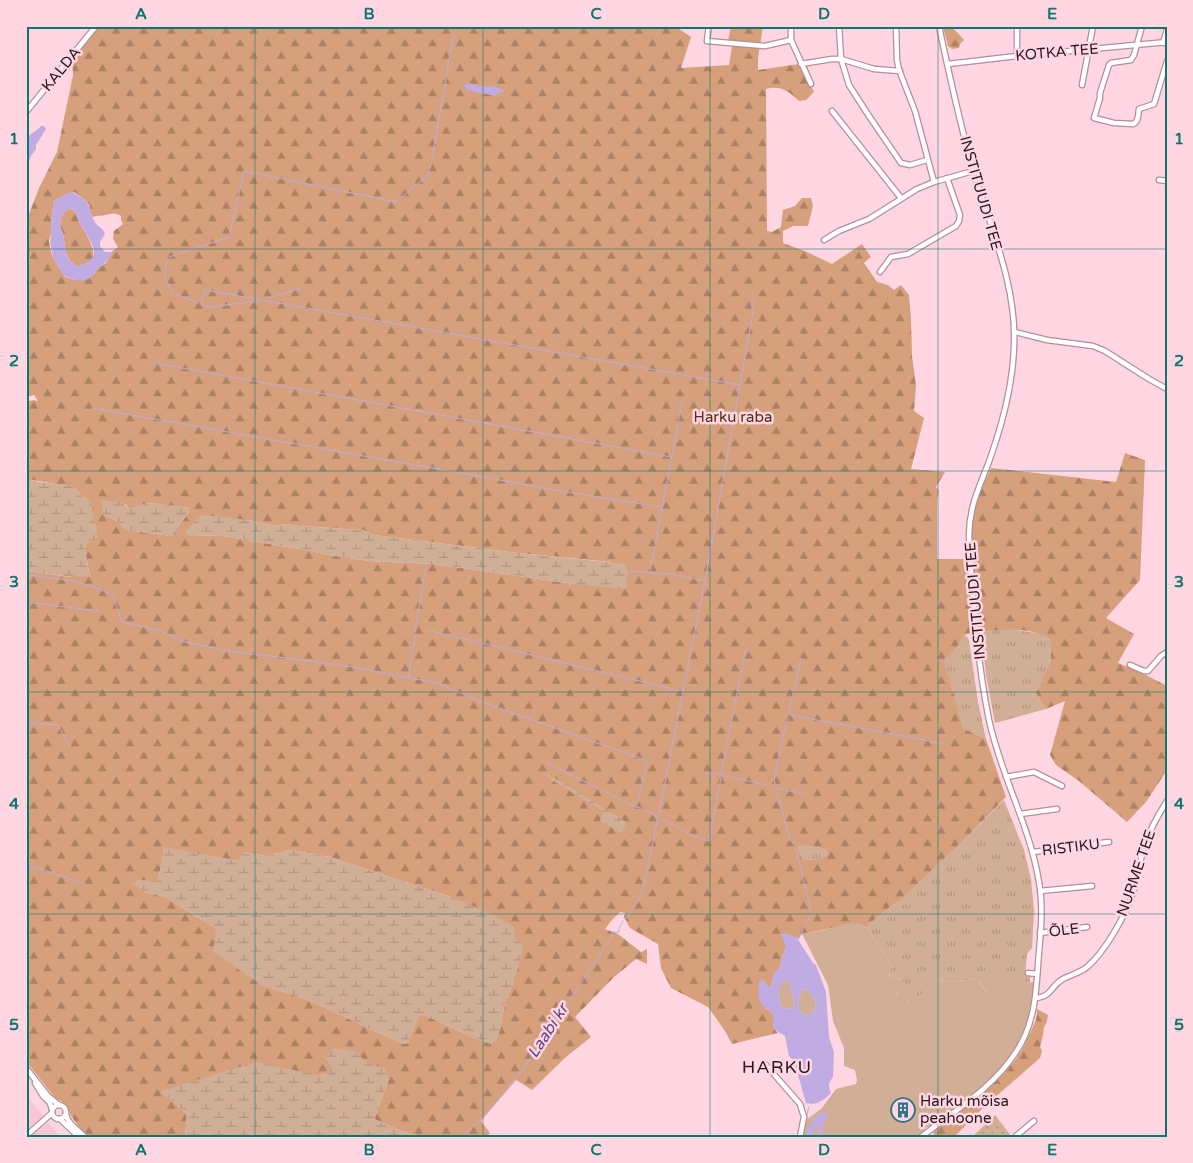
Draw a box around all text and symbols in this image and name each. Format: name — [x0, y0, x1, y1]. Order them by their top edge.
text: A — [135, 4, 147, 24]
text: B — [363, 4, 375, 24]
text: C — [590, 4, 602, 24]
text: D — [818, 4, 830, 24]
text: E — [1047, 4, 1057, 24]
street label: KOTKA TEE — [1015, 39, 1099, 65]
street label: KALDA — [38, 43, 84, 95]
text: 1 — [9, 129, 19, 149]
text: 1 — [1174, 129, 1184, 149]
street label: INSTITUUDI TEE — [956, 134, 1006, 252]
text: 2 — [9, 351, 19, 371]
text: 2 — [1174, 351, 1184, 371]
park label: Harku raba — [694, 408, 772, 426]
street label: INSTITUUDI TEE — [961, 541, 989, 661]
text: 3 — [9, 572, 19, 592]
text: 3 — [1174, 572, 1184, 592]
text: 4 — [9, 794, 19, 814]
text: 4 — [1174, 794, 1184, 814]
street label: NURME TEE — [1113, 827, 1159, 919]
street label: RISTIKU — [1041, 835, 1101, 859]
street label: ÕLE — [1048, 919, 1080, 941]
water label: Laabi kr — [523, 999, 574, 1062]
text: 5 — [9, 1015, 19, 1035]
text: 5 — [1174, 1015, 1184, 1035]
district label: HARKU — [742, 1056, 812, 1078]
place label: Harku mõisa peahoone — [920, 1092, 1009, 1127]
building icon: Harku mõisa peahoone — [890, 1097, 916, 1123]
text: A — [135, 1140, 147, 1160]
text: B — [363, 1140, 375, 1160]
text: C — [590, 1140, 602, 1160]
text: D — [818, 1140, 830, 1160]
text: E — [1047, 1140, 1057, 1160]

